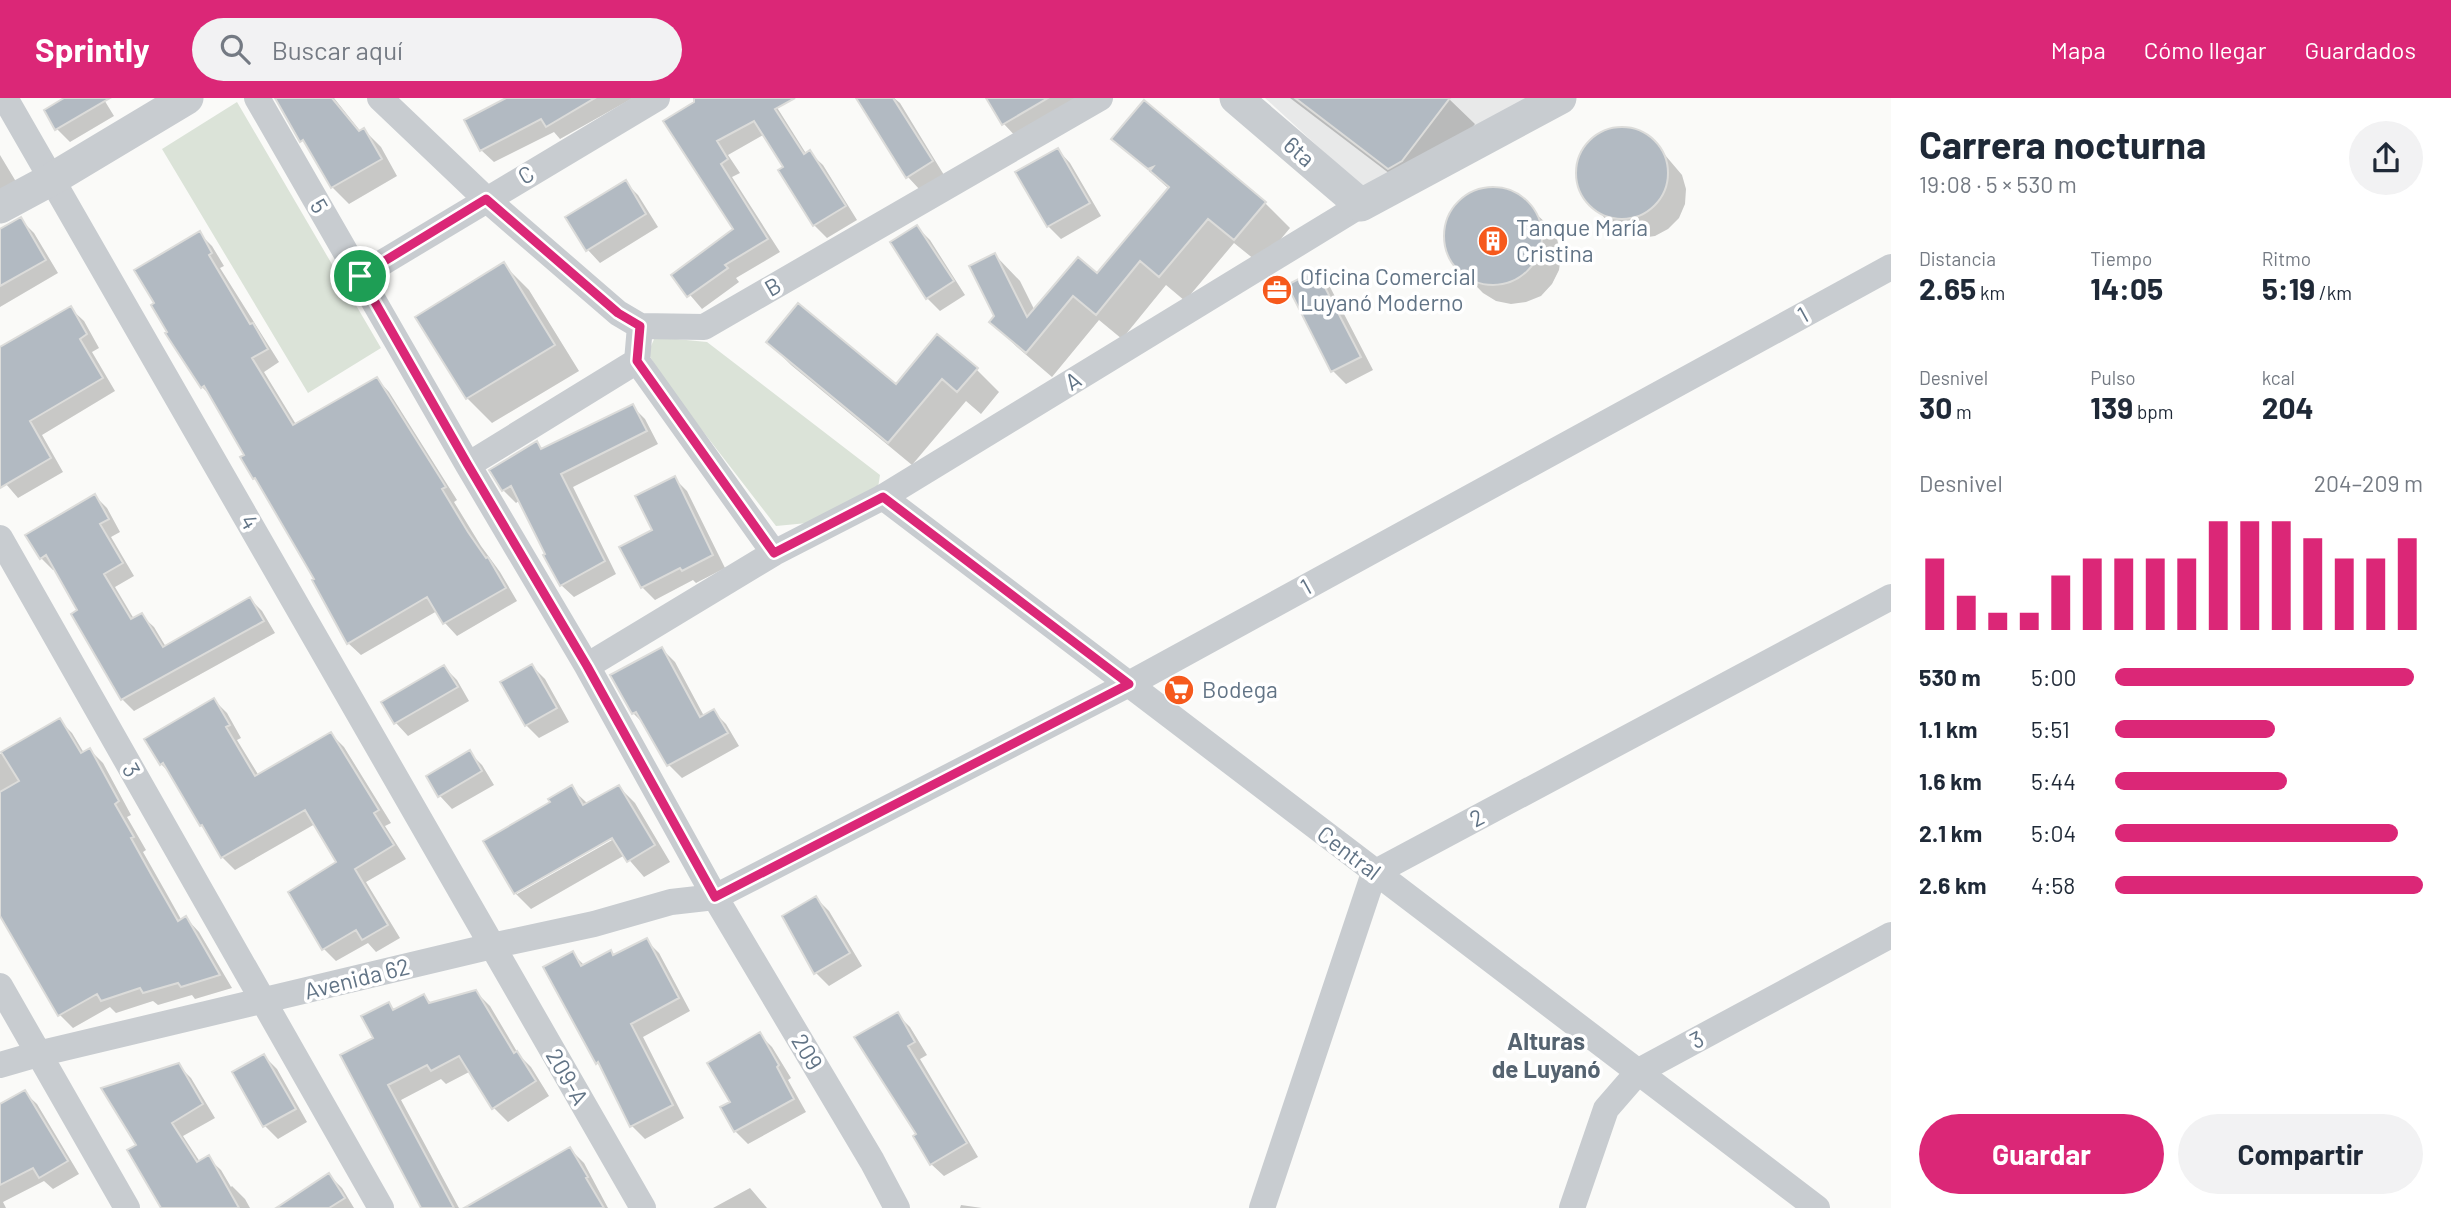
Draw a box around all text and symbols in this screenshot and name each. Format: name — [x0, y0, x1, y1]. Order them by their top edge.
search box — [192, 18, 682, 81]
text: Sprintly — [35, 29, 150, 69]
icon: search — [216, 30, 254, 68]
text: Buscar aquí — [272, 34, 403, 65]
text: Mapa — [2051, 35, 2106, 64]
text: Cómo llegar — [2144, 35, 2266, 64]
text: Guardados — [2304, 35, 2416, 64]
text: Carrera nocturna — [1919, 121, 2206, 167]
button: share — [2349, 121, 2423, 195]
street label: 6ta — [1278, 130, 1321, 172]
street label: C — [512, 159, 539, 190]
text: 19:08 · 5 × 530 m — [1919, 170, 2077, 198]
street label: 5 — [305, 193, 335, 218]
place label: Tanque María Cristina — [1516, 213, 1648, 267]
building icon: Tanque María Cristina — [1476, 224, 1510, 258]
pin — [330, 246, 390, 306]
text: Distancia — [1919, 247, 1996, 270]
text: Tiempo — [2090, 247, 2152, 270]
text: Ritmo — [2262, 247, 2311, 270]
icon: arrive — [341, 257, 379, 295]
place label: Oficina Comercial Luyanó Moderno — [1300, 262, 1476, 316]
street label: B — [759, 270, 786, 302]
text: 2.65 — [1919, 270, 1976, 306]
text: 14:05 — [2090, 270, 2163, 306]
text: 5:19 — [2262, 270, 2315, 306]
office icon: Oficina Comercial Luyanó Moderno — [1260, 273, 1294, 307]
text: km — [1976, 281, 2005, 304]
text: /km — [2315, 281, 2352, 304]
street label: 1 — [1792, 300, 1813, 328]
street label: A — [1059, 365, 1086, 396]
text: Desnivel — [1919, 366, 1988, 389]
text: Pulso — [2090, 366, 2136, 389]
text: kcal — [2262, 366, 2295, 389]
text: 30 — [1919, 389, 1952, 425]
text: 139 — [2090, 389, 2133, 425]
text: 204 — [2262, 389, 2314, 425]
text: m — [1952, 400, 1972, 423]
text: bpm — [2133, 400, 2173, 423]
text: Desnivel — [1919, 469, 2003, 497]
text: 204–209 m — [2314, 469, 2423, 497]
street label: 4 — [235, 509, 265, 534]
street label: 1 — [1295, 572, 1316, 600]
text: 530 m — [1919, 663, 1981, 691]
text: 5:00 — [2031, 663, 2077, 691]
supermarket icon: Bodega — [1162, 673, 1196, 707]
place label: Bodega — [1202, 675, 1278, 703]
text: 1.1 km — [1919, 715, 1978, 743]
text: 5:51 — [2031, 715, 2070, 743]
street label: 3 — [117, 758, 147, 781]
text: 1.6 km — [1919, 767, 1982, 795]
text: 5:44 — [2031, 767, 2076, 795]
street label: 2 — [1465, 802, 1489, 832]
street label: Central — [1312, 819, 1387, 885]
text: 2.1 km — [1919, 819, 1982, 847]
text: 5:04 — [2031, 819, 2076, 847]
text: 2.6 km — [1919, 871, 1987, 899]
text: 4:58 — [2031, 871, 2075, 899]
street label: Avenida 62 — [301, 951, 412, 1005]
street label: 3 — [1685, 1024, 1708, 1054]
district label: Alturas de Luyanó — [1492, 1026, 1600, 1083]
street label: 209 — [786, 1028, 829, 1075]
street label: 209-A — [541, 1043, 595, 1110]
button: Guardar — [1919, 1114, 2164, 1194]
button: Compartir — [2178, 1114, 2423, 1194]

